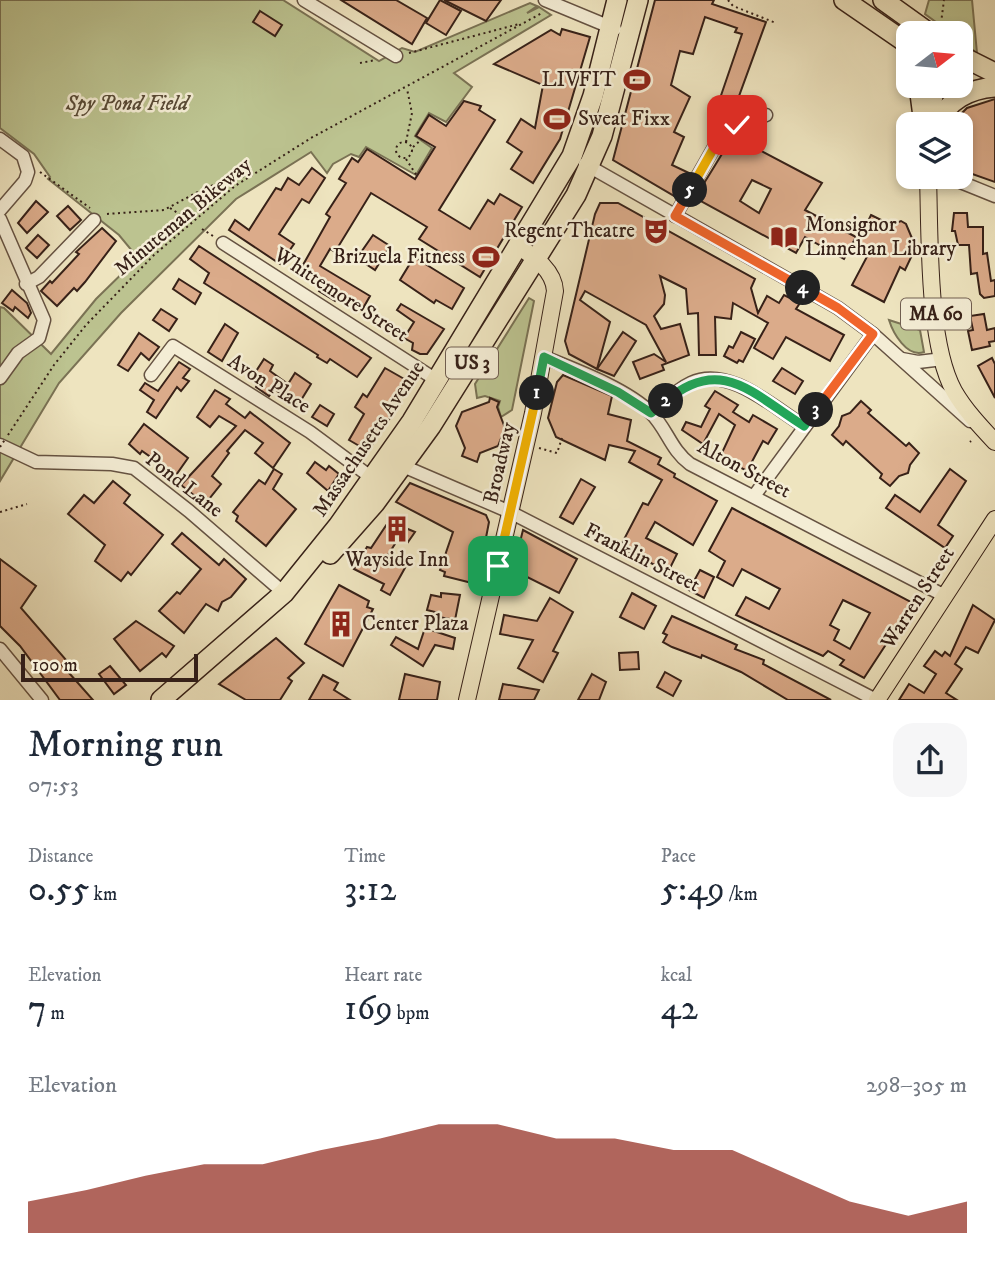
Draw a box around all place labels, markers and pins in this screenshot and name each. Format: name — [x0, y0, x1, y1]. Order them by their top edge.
sports icon: LIVFIT — [622, 65, 652, 95]
place label: LIVFIT — [541, 67, 616, 93]
pin — [707, 95, 767, 155]
sports icon: Sweat Fixx — [542, 104, 572, 134]
place label: Sweat Fixx — [578, 106, 670, 132]
pin: 5 — [672, 172, 708, 208]
place label: Monsignor Linnehan Library — [805, 212, 957, 262]
theatre icon: Regent Theatre — [641, 216, 671, 246]
place label: Regent Theatre — [504, 218, 635, 244]
library icon: Monsignor Linnehan Library — [769, 222, 799, 252]
sports icon: Brizuela Fitness — [471, 242, 501, 272]
place label: Brizuela Fitness — [332, 244, 465, 270]
pin: 4 — [786, 270, 820, 306]
pin: 1 — [520, 376, 554, 410]
pin: 2 — [648, 384, 684, 418]
pin: 3 — [798, 392, 834, 428]
building icon: Wayside Inn — [382, 514, 412, 544]
pin — [468, 536, 528, 596]
place label: Wayside Inn — [344, 547, 449, 573]
building icon: Center Plaza — [326, 609, 356, 639]
place label: Center Plaza — [362, 611, 469, 637]

